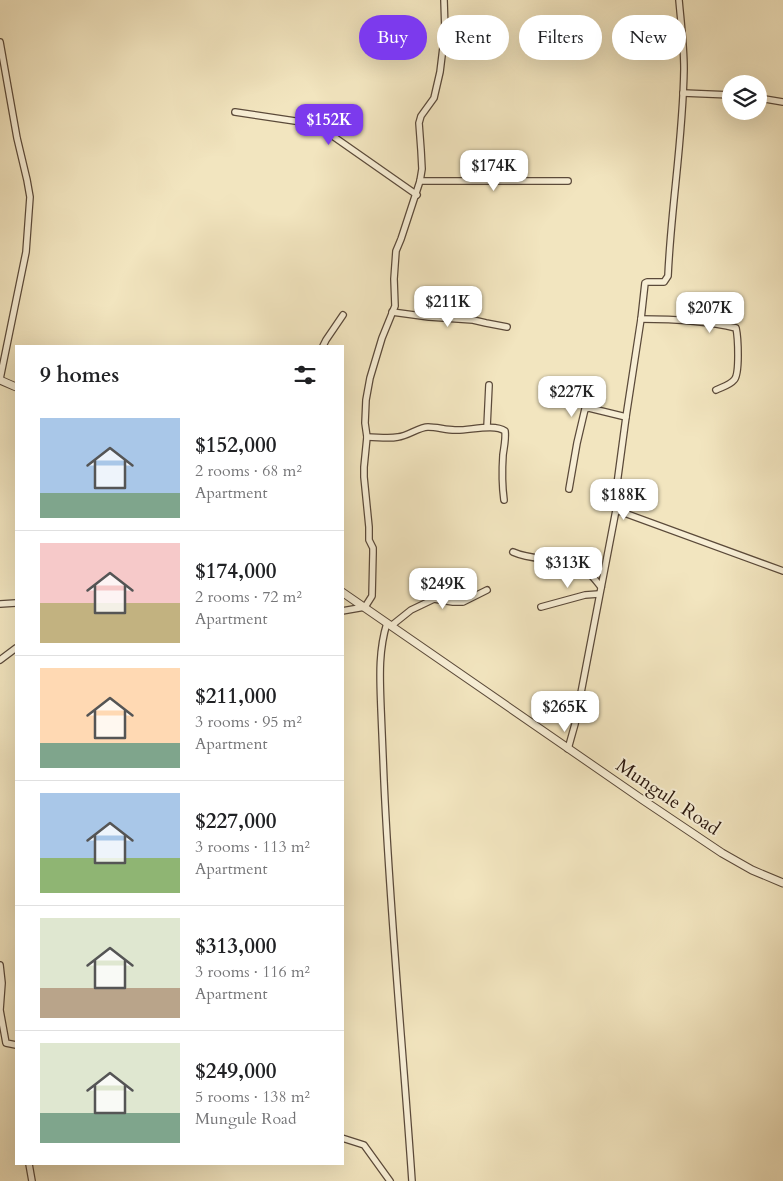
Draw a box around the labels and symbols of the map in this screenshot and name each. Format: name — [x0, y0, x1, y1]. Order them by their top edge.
pin: $152K — [294, 104, 364, 146]
pin: $174K — [459, 150, 529, 192]
pin: $211K — [413, 286, 483, 328]
pin: $207K — [675, 292, 745, 334]
pin: $227K — [537, 376, 607, 418]
pin: $188K — [589, 478, 659, 521]
pin: $313K — [533, 546, 603, 589]
pin: $249K — [408, 568, 478, 610]
pin: $265K — [530, 690, 600, 733]
street label: Mungule Road — [611, 753, 725, 841]

